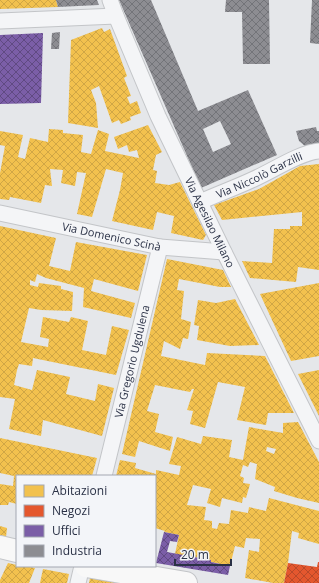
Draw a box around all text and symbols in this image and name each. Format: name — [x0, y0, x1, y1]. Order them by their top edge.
street label: Via Niccolò Garzilli — [214, 148, 304, 201]
street label: Via Agesilao Milano — [182, 175, 239, 270]
street label: Via Domenico Scinà — [61, 218, 162, 254]
street label: Via Gregorio Ugdulena — [111, 303, 153, 419]
legend — [16, 475, 156, 567]
text: Abitazioni — [52, 482, 107, 499]
text: Negozi — [52, 502, 90, 519]
text: Uffici — [52, 522, 81, 539]
scale bar — [175, 541, 231, 567]
text: Industria — [52, 542, 102, 559]
text: 20 m — [181, 546, 209, 563]

